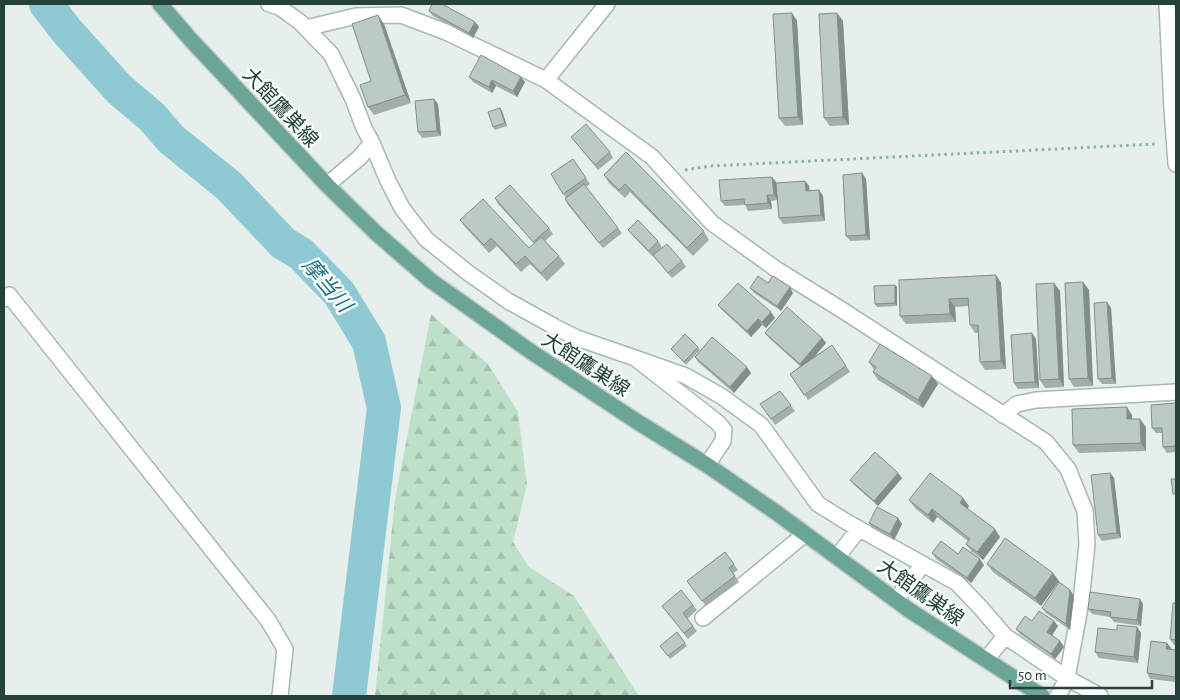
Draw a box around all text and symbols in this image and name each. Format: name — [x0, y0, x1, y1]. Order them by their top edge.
street label: 大館鷹巣線 — [239, 63, 323, 151]
water label: 摩当川 — [298, 254, 357, 318]
street label: 大館鷹巣線 — [538, 328, 634, 400]
street label: 大館鷹巣線 — [874, 554, 968, 630]
scale bar — [1010, 658, 1152, 690]
text: 50 m — [1018, 668, 1047, 683]

